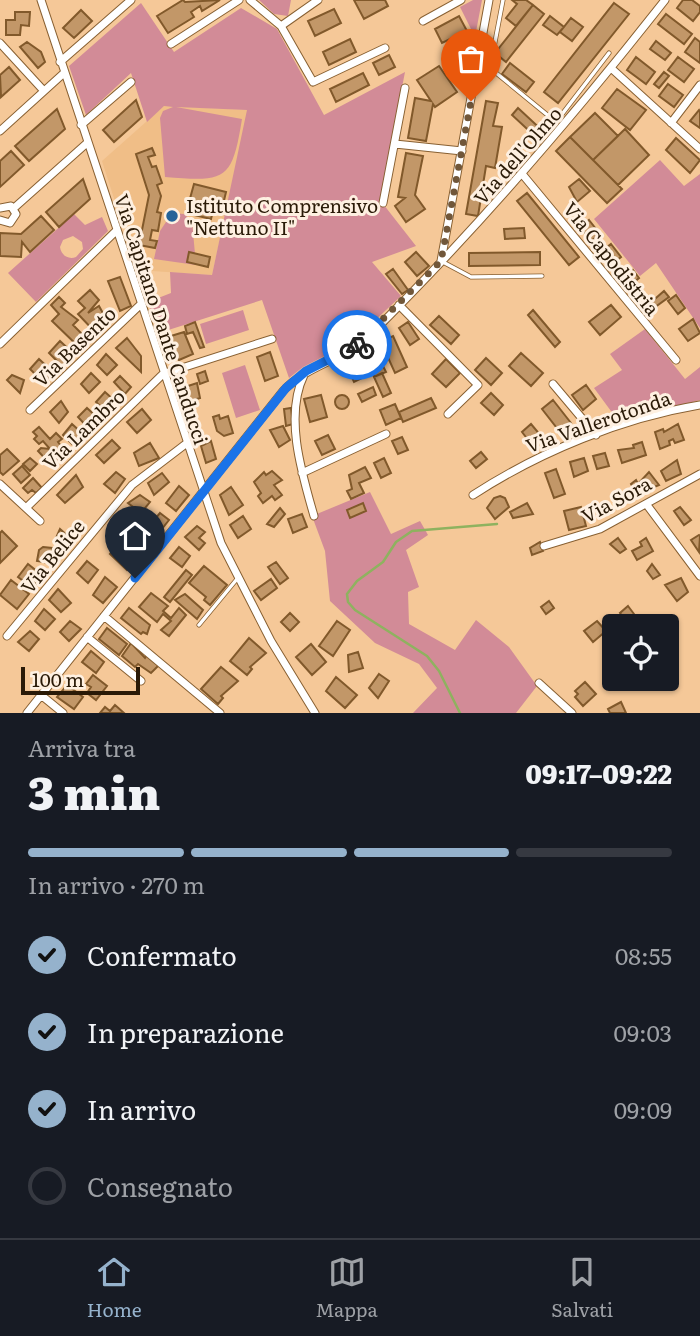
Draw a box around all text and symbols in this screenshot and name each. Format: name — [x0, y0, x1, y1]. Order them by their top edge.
pin — [441, 29, 501, 101]
icon: bag — [452, 40, 490, 78]
street label: Via dell'Olmo — [466, 100, 568, 210]
street label: Via Capitano Dante Canducci — [108, 190, 216, 448]
place label: Istituto Comprensivo "Nettuno II" — [186, 191, 378, 241]
street label: Via Capodistria — [557, 195, 667, 322]
marker: Istituto Comprensivo "Nettuno II" — [164, 208, 180, 224]
street label: Via Basento — [26, 299, 122, 393]
courier — [322, 310, 392, 380]
icon: bike — [338, 326, 376, 364]
street label: Via Lambro — [35, 382, 131, 476]
street label: Via Vallerotonda — [522, 383, 675, 459]
street label: Via Sora — [576, 469, 657, 529]
pin — [105, 506, 165, 578]
street label: Via Belice — [13, 513, 91, 599]
icon: home — [116, 517, 154, 555]
map controls — [602, 614, 679, 691]
button: locate — [602, 614, 679, 691]
scale bar — [21, 664, 140, 696]
text: 100 m — [32, 665, 84, 693]
text: Arriva tra — [28, 730, 136, 764]
text: 09:17–09:22 — [525, 753, 672, 792]
text: 3 min — [28, 756, 160, 824]
text: In arrivo · 270 m — [28, 867, 205, 901]
text: Confermato — [87, 935, 237, 974]
icon: check — [28, 936, 66, 974]
text: 08:55 — [615, 938, 672, 972]
text: In preparazione — [87, 1012, 284, 1051]
icon: check — [28, 1013, 66, 1051]
text: 09:03 — [614, 1015, 672, 1049]
text: In arrivo — [87, 1089, 196, 1128]
icon: check — [28, 1090, 66, 1128]
text: 09:09 — [614, 1092, 672, 1126]
text: Consegnato — [87, 1166, 233, 1205]
tab: Home — [87, 1253, 142, 1323]
tab: Mappa — [315, 1253, 378, 1323]
tab: Salvati — [551, 1253, 613, 1323]

